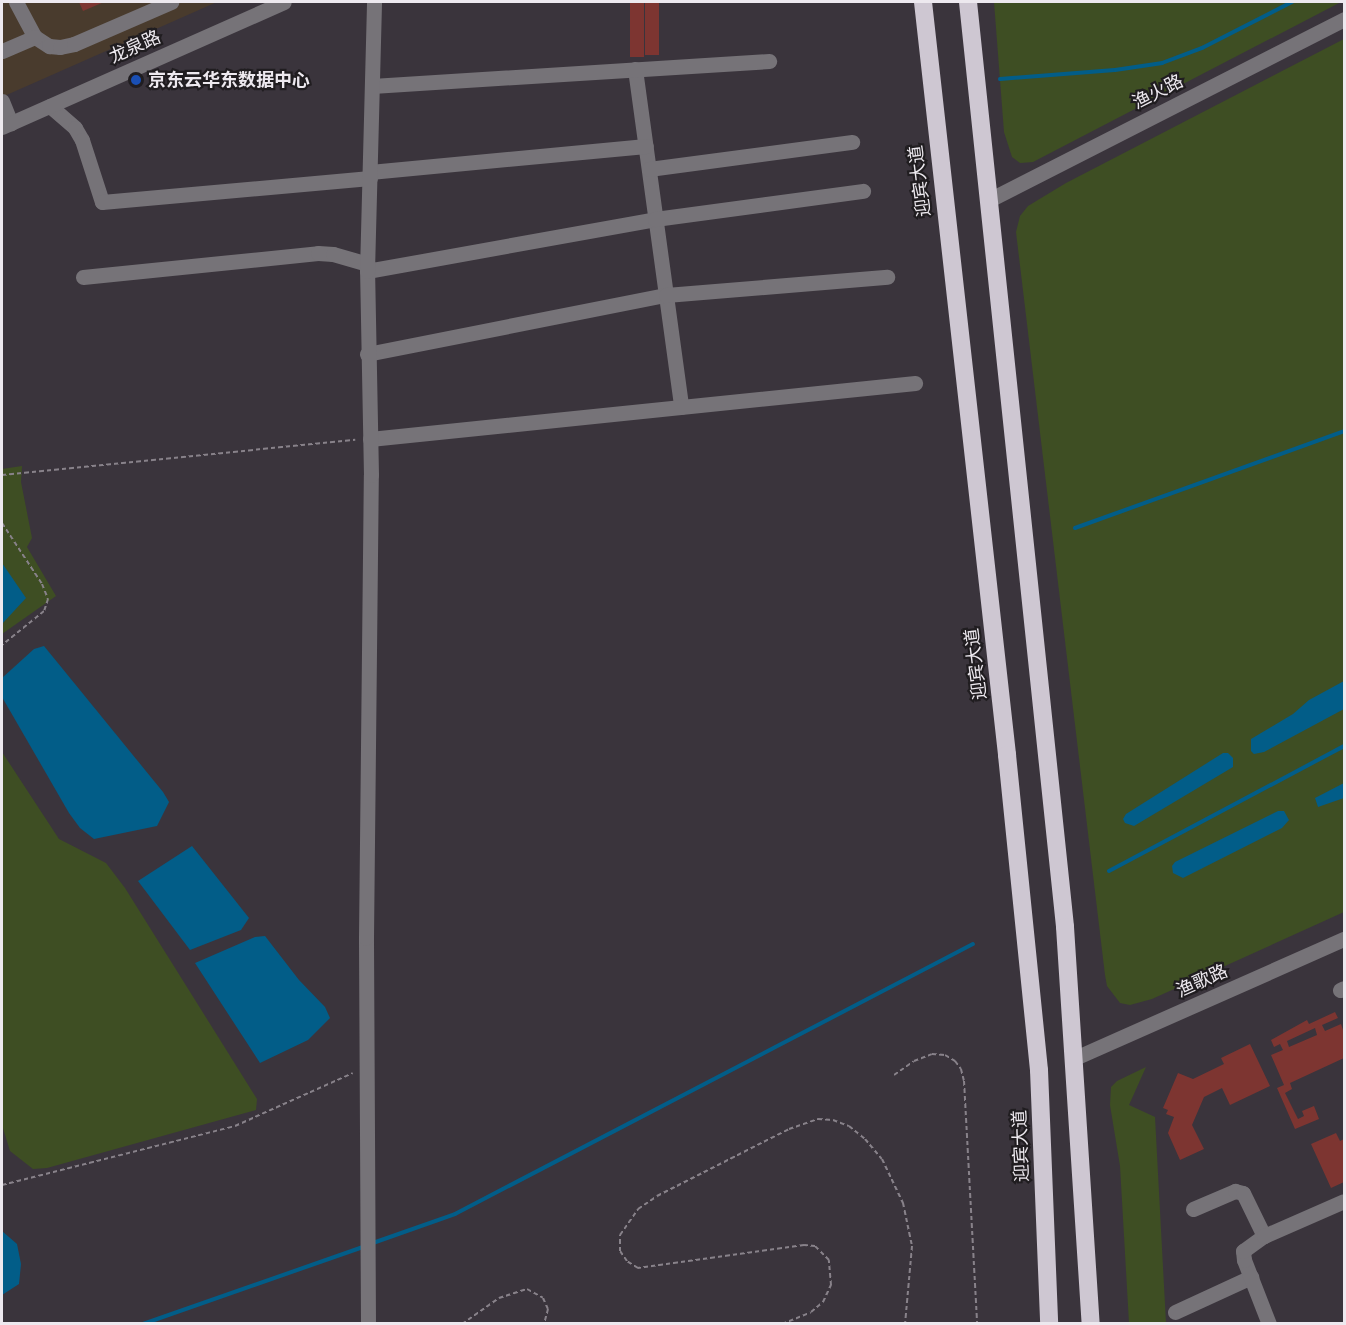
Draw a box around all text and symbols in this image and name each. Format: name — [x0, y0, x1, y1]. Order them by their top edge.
street label: 龙泉路 — [106, 26, 164, 68]
place label: 京东云华东数据中心 — [148, 69, 310, 91]
street label: 渔火路 — [1129, 70, 1187, 114]
marker: 京东云华东数据中心 — [129, 73, 143, 87]
street label: 迎宾大道 — [905, 144, 935, 218]
street label: 迎宾大道 — [961, 627, 991, 701]
street label: 渔歌路 — [1173, 960, 1231, 1002]
street label: 迎宾大道 — [1009, 1110, 1033, 1182]

